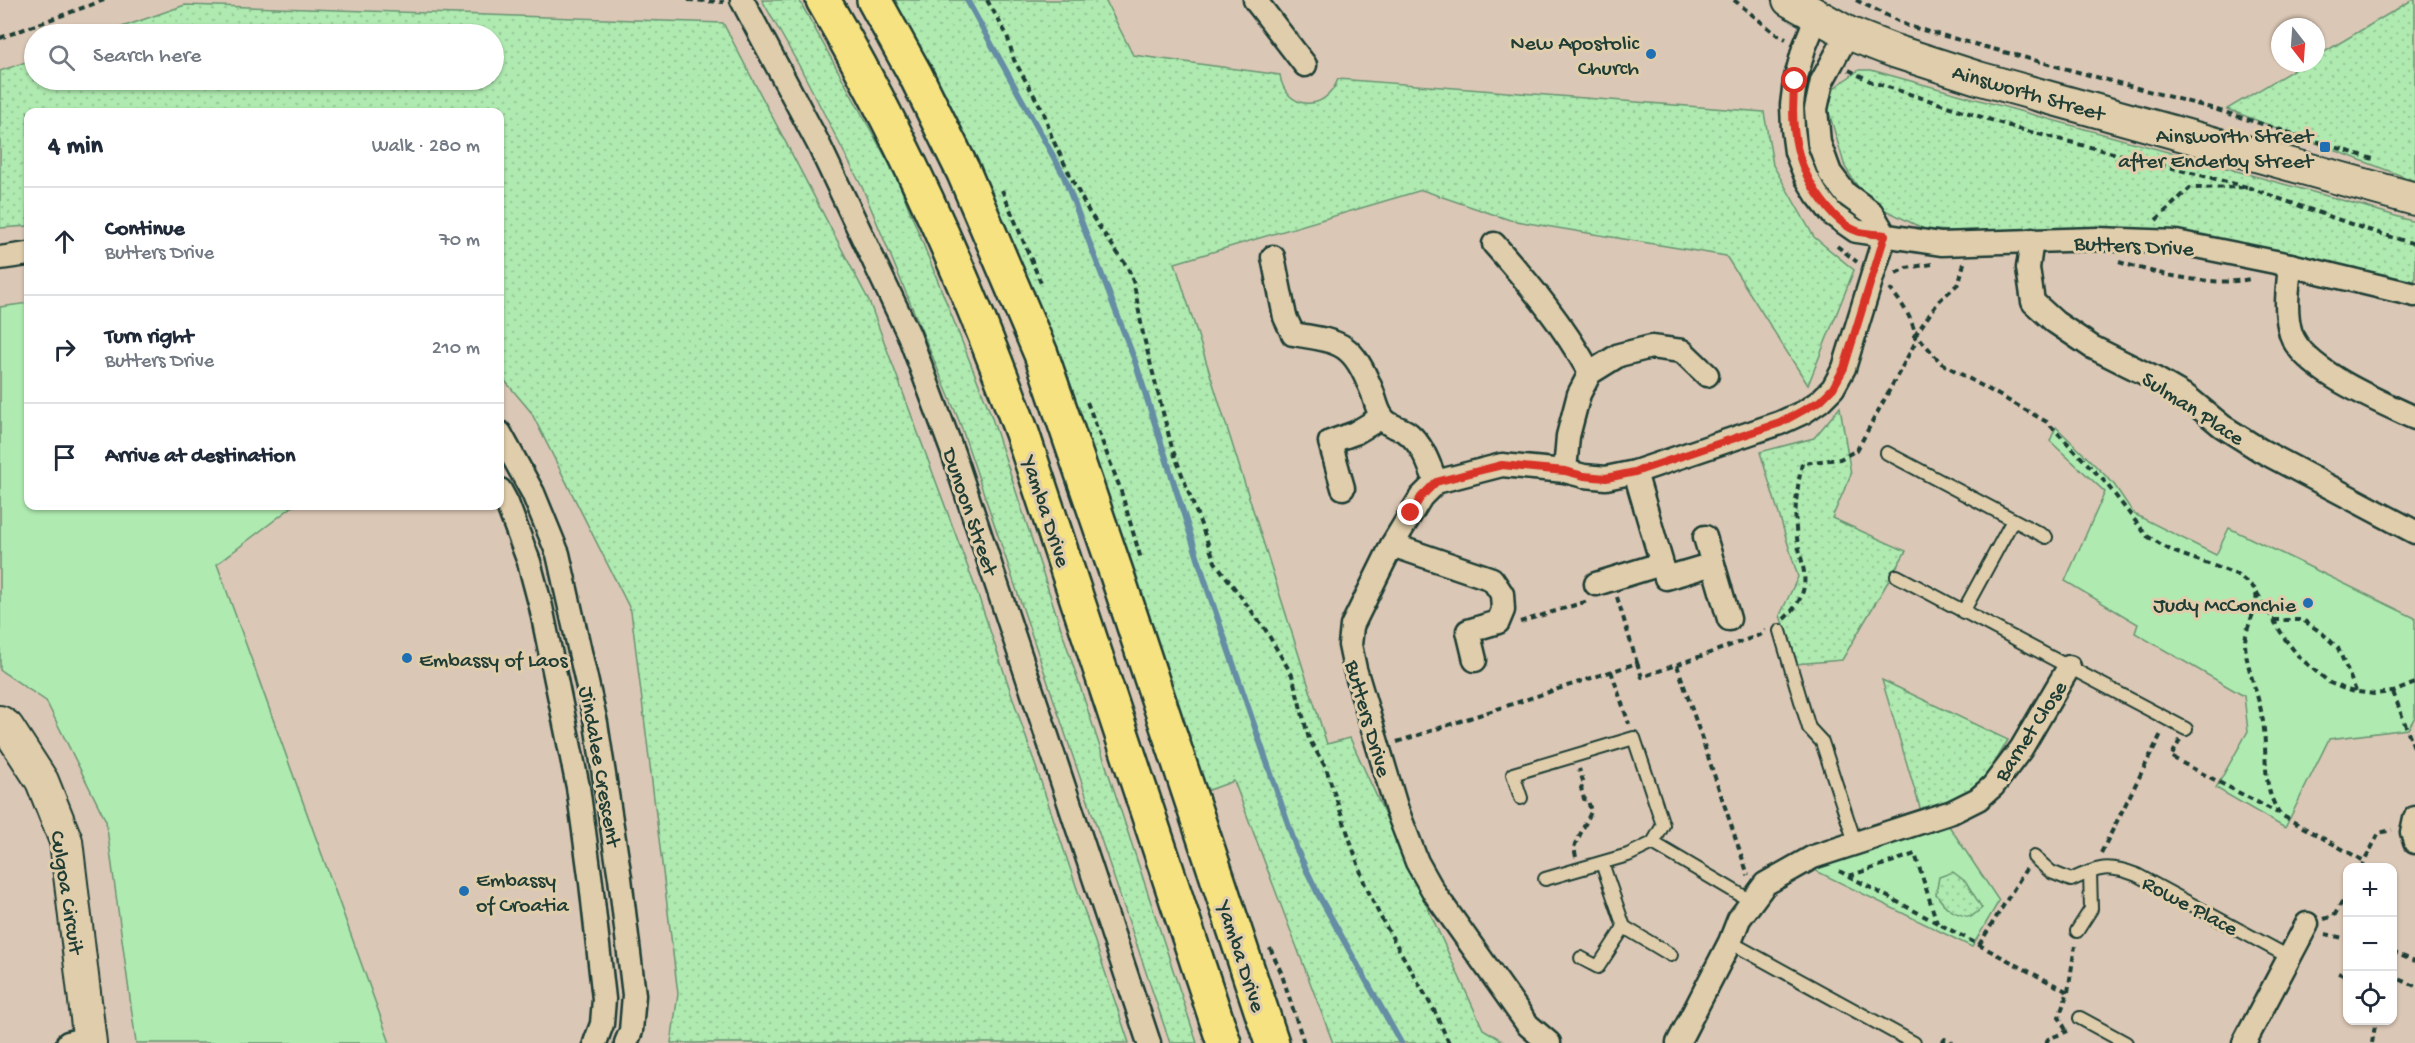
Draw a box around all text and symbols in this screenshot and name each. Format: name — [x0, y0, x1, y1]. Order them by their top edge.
north arrow — [2271, 18, 2325, 72]
search box — [24, 24, 504, 90]
place label: New Apostolic Church — [1510, 32, 1641, 83]
icon: search — [45, 41, 78, 74]
text: Search here — [93, 44, 201, 70]
marker: New Apostolic Church — [1644, 47, 1658, 61]
street label: Ainsworth Street — [1949, 61, 2109, 130]
route start — [1781, 67, 1807, 93]
place label: Ainsworth Street after Enderby Street — [2118, 125, 2315, 176]
text: 4 min — [48, 132, 103, 163]
text: Walk · 280 m — [372, 136, 480, 159]
marker: Ainsworth Street after Enderby Street — [2318, 140, 2332, 154]
text: Continue — [105, 217, 185, 243]
icon: ahead — [48, 225, 81, 258]
text: 70 m — [439, 230, 480, 253]
street label: Butters Drive — [2072, 232, 2195, 264]
text: Butters Drive — [105, 243, 214, 266]
text: Turn right — [105, 325, 193, 351]
icon: right — [48, 333, 81, 366]
text: 210 m — [432, 338, 480, 361]
text: Butters Drive — [105, 351, 214, 374]
street label: Sulman Place — [2136, 368, 2248, 453]
icon: arrive — [48, 441, 81, 474]
text: Arrive at destination — [105, 444, 295, 470]
street label: Dunoon Street — [934, 444, 1003, 581]
street label: Yamba Drive — [1013, 452, 1075, 572]
route end — [1397, 499, 1423, 525]
place label: Judy McConchie — [2153, 594, 2297, 620]
marker: Judy McConchie — [2301, 596, 2315, 610]
place label: Embassy of Laos — [419, 649, 568, 675]
marker: Embassy of Laos — [400, 651, 414, 665]
street label: Butters Drive — [1337, 657, 1395, 781]
street label: Barnet Close — [1990, 676, 2075, 788]
street label: Jindalee Crescent — [571, 685, 625, 851]
street label: Culgoa Circuit — [42, 829, 88, 958]
map controls — [2343, 863, 2397, 1025]
button: + — [2343, 863, 2397, 917]
place label: Embassy of Croatia — [476, 869, 569, 920]
street label: Rowe Place — [2137, 872, 2242, 944]
marker: Embassy of Croatia — [457, 884, 471, 898]
street label: Yamba Drive — [1208, 897, 1270, 1017]
button: − — [2343, 917, 2397, 971]
button: locate — [2343, 971, 2397, 1025]

